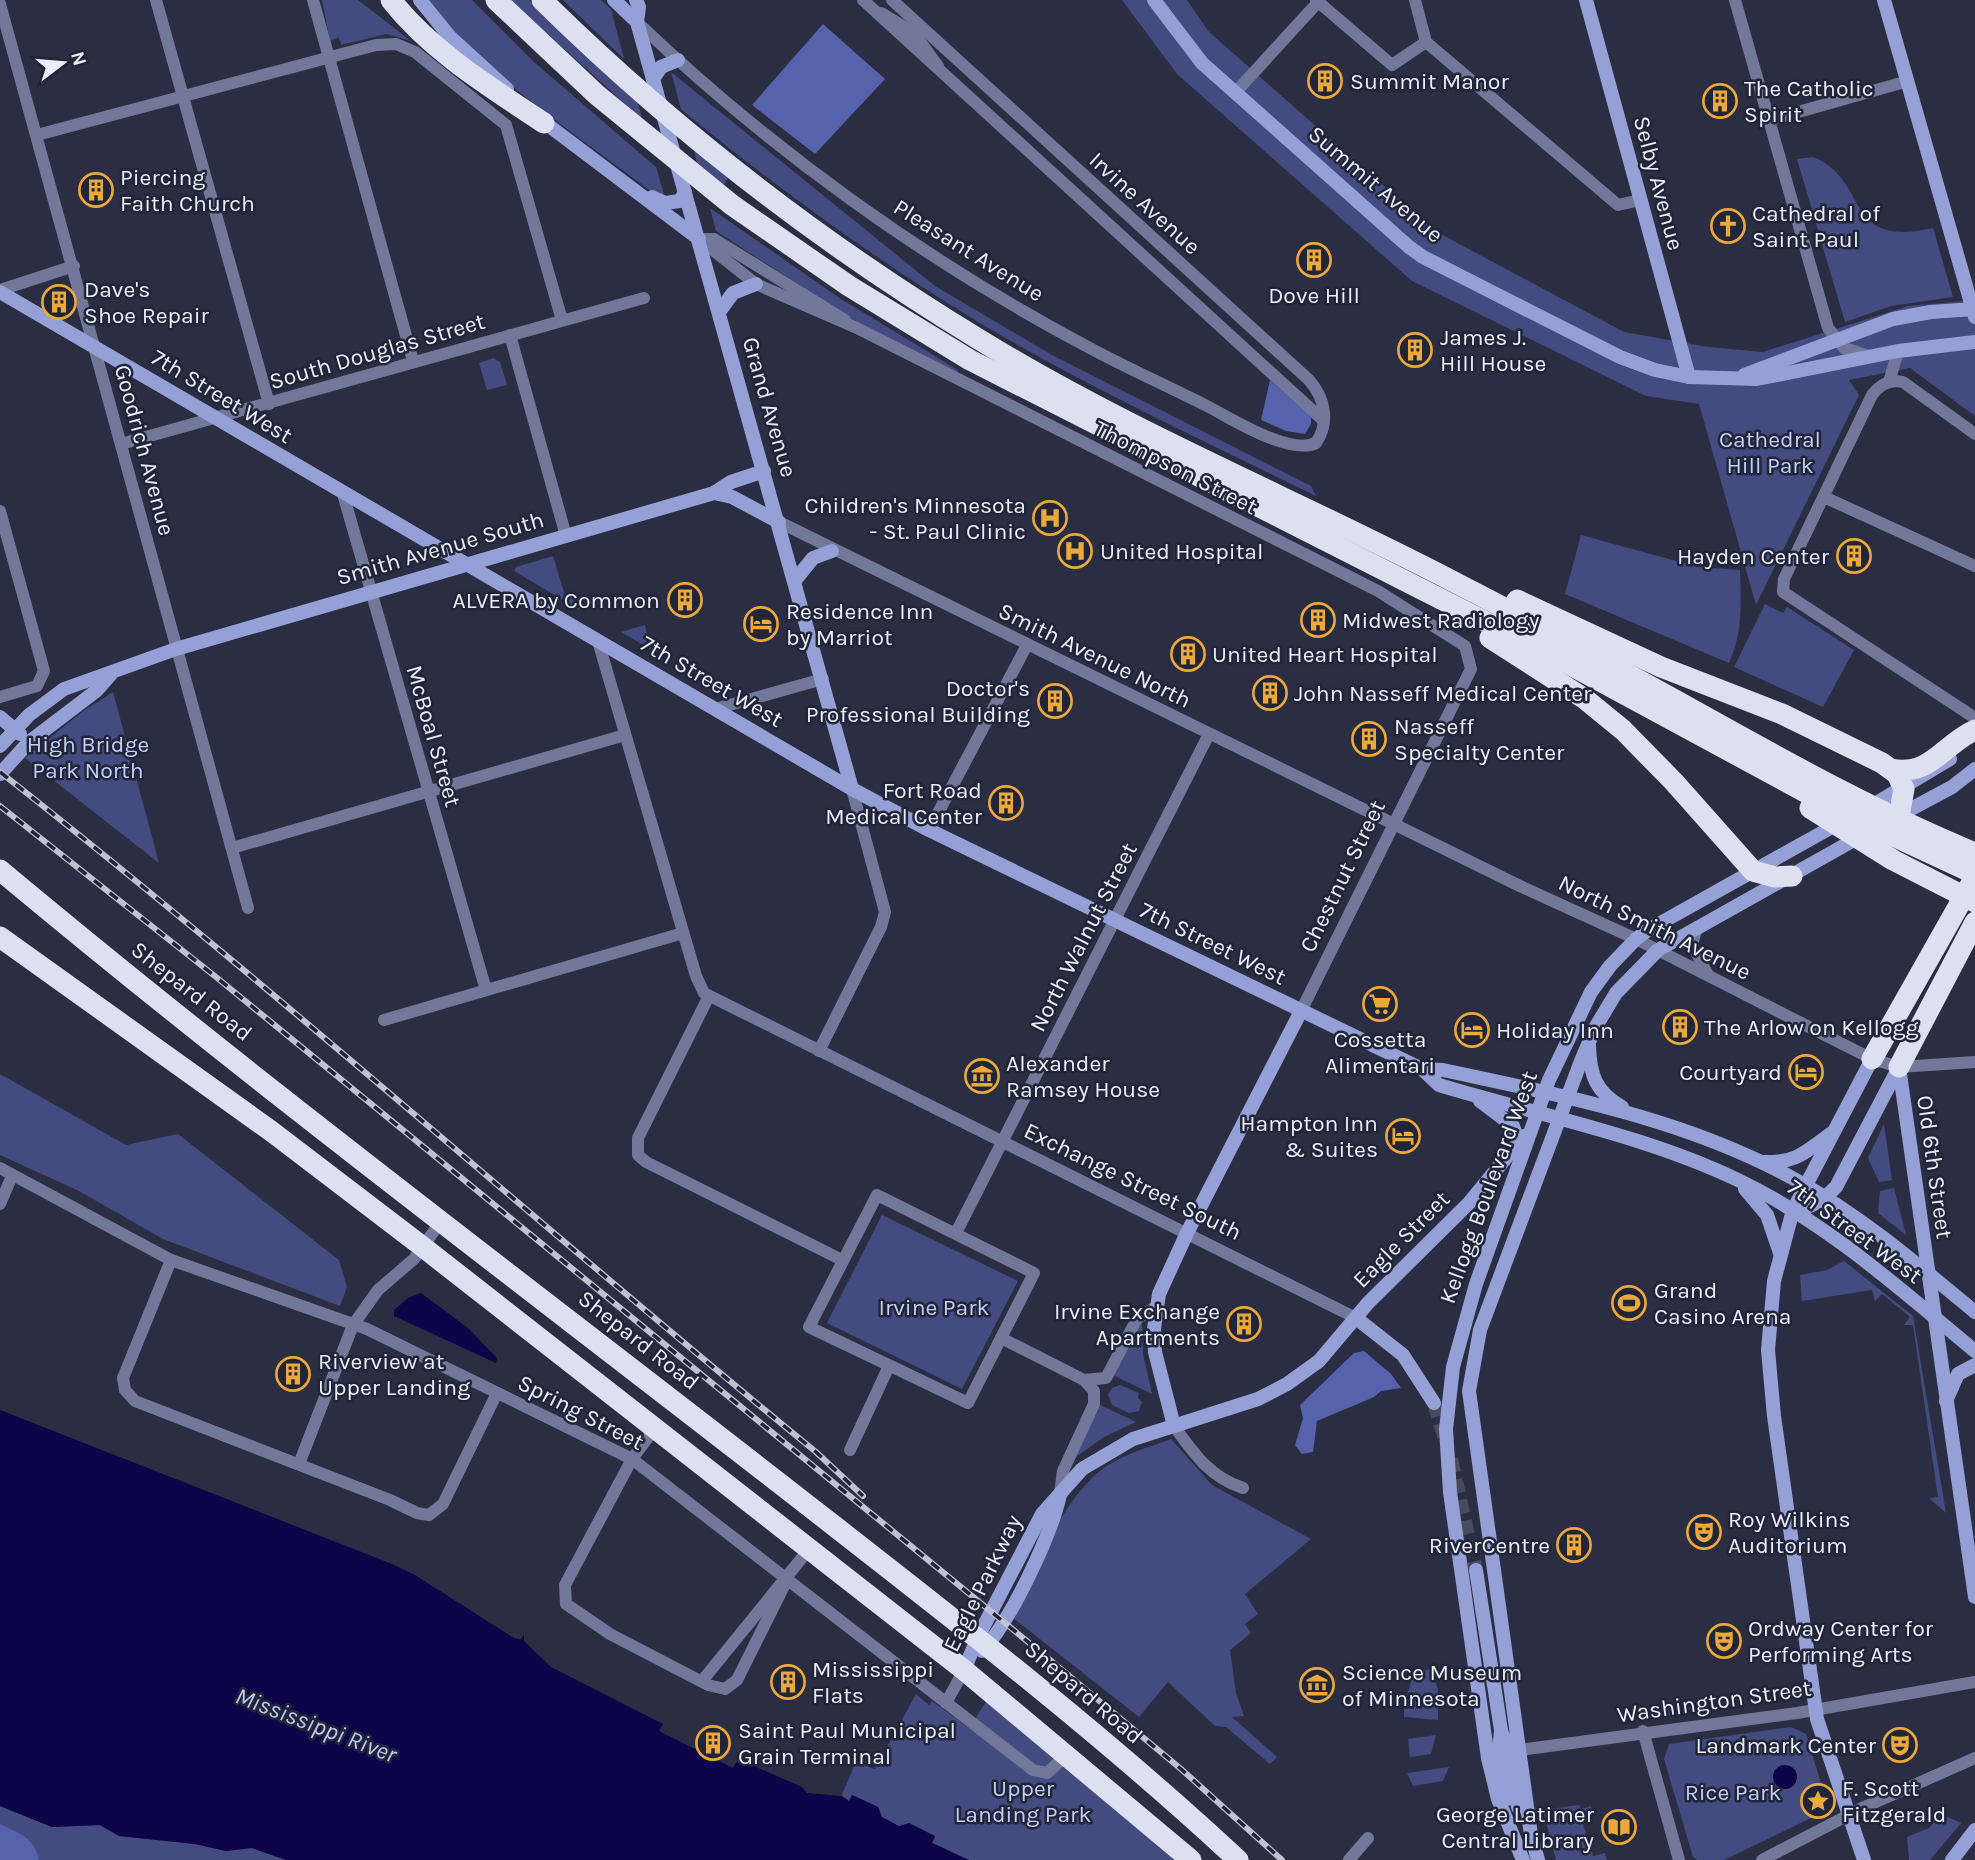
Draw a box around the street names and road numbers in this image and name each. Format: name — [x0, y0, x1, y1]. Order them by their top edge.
street label: Selby Avenue — [1628, 113, 1689, 253]
street label: Summit Avenue — [1303, 120, 1449, 249]
street label: Irvine Avenue — [1084, 146, 1206, 260]
street label: Pleasant Avenue — [889, 193, 1049, 307]
street label: South Douglas Street — [266, 308, 488, 395]
street label: Grand Avenue — [737, 334, 802, 480]
street label: 7th Street West — [146, 344, 297, 449]
street label: Goodrich Avenue — [109, 362, 180, 538]
street label: Thompson Street — [1089, 415, 1262, 521]
street label: Smith Avenue South — [333, 506, 547, 591]
street label: Smith Avenue North — [994, 597, 1195, 714]
street label: 7th Street West — [636, 630, 788, 733]
street label: McBoal Street — [400, 662, 467, 810]
street label: Chestnut Street — [1294, 796, 1391, 957]
street label: North Walnut Street — [1024, 838, 1143, 1036]
street label: North Smith Avenue — [1554, 869, 1755, 986]
street label: 7th Street West — [1135, 896, 1291, 991]
street label: Shepard Road — [126, 936, 258, 1047]
street label: Kellogg Boulevard West — [1434, 1067, 1543, 1307]
street label: Old 6th Street — [1911, 1094, 1958, 1241]
street label: Exchange Street South — [1020, 1117, 1246, 1246]
street label: 7th Street West — [1782, 1174, 1928, 1289]
street label: Eagle Street — [1347, 1185, 1455, 1293]
street label: Shepard Road — [573, 1285, 705, 1396]
street label: Spring Street — [513, 1369, 649, 1456]
street label: Eagle Parkway — [938, 1510, 1027, 1656]
street label: Shepard Road — [1019, 1635, 1148, 1750]
street label: Washington Street — [1615, 1674, 1813, 1728]

